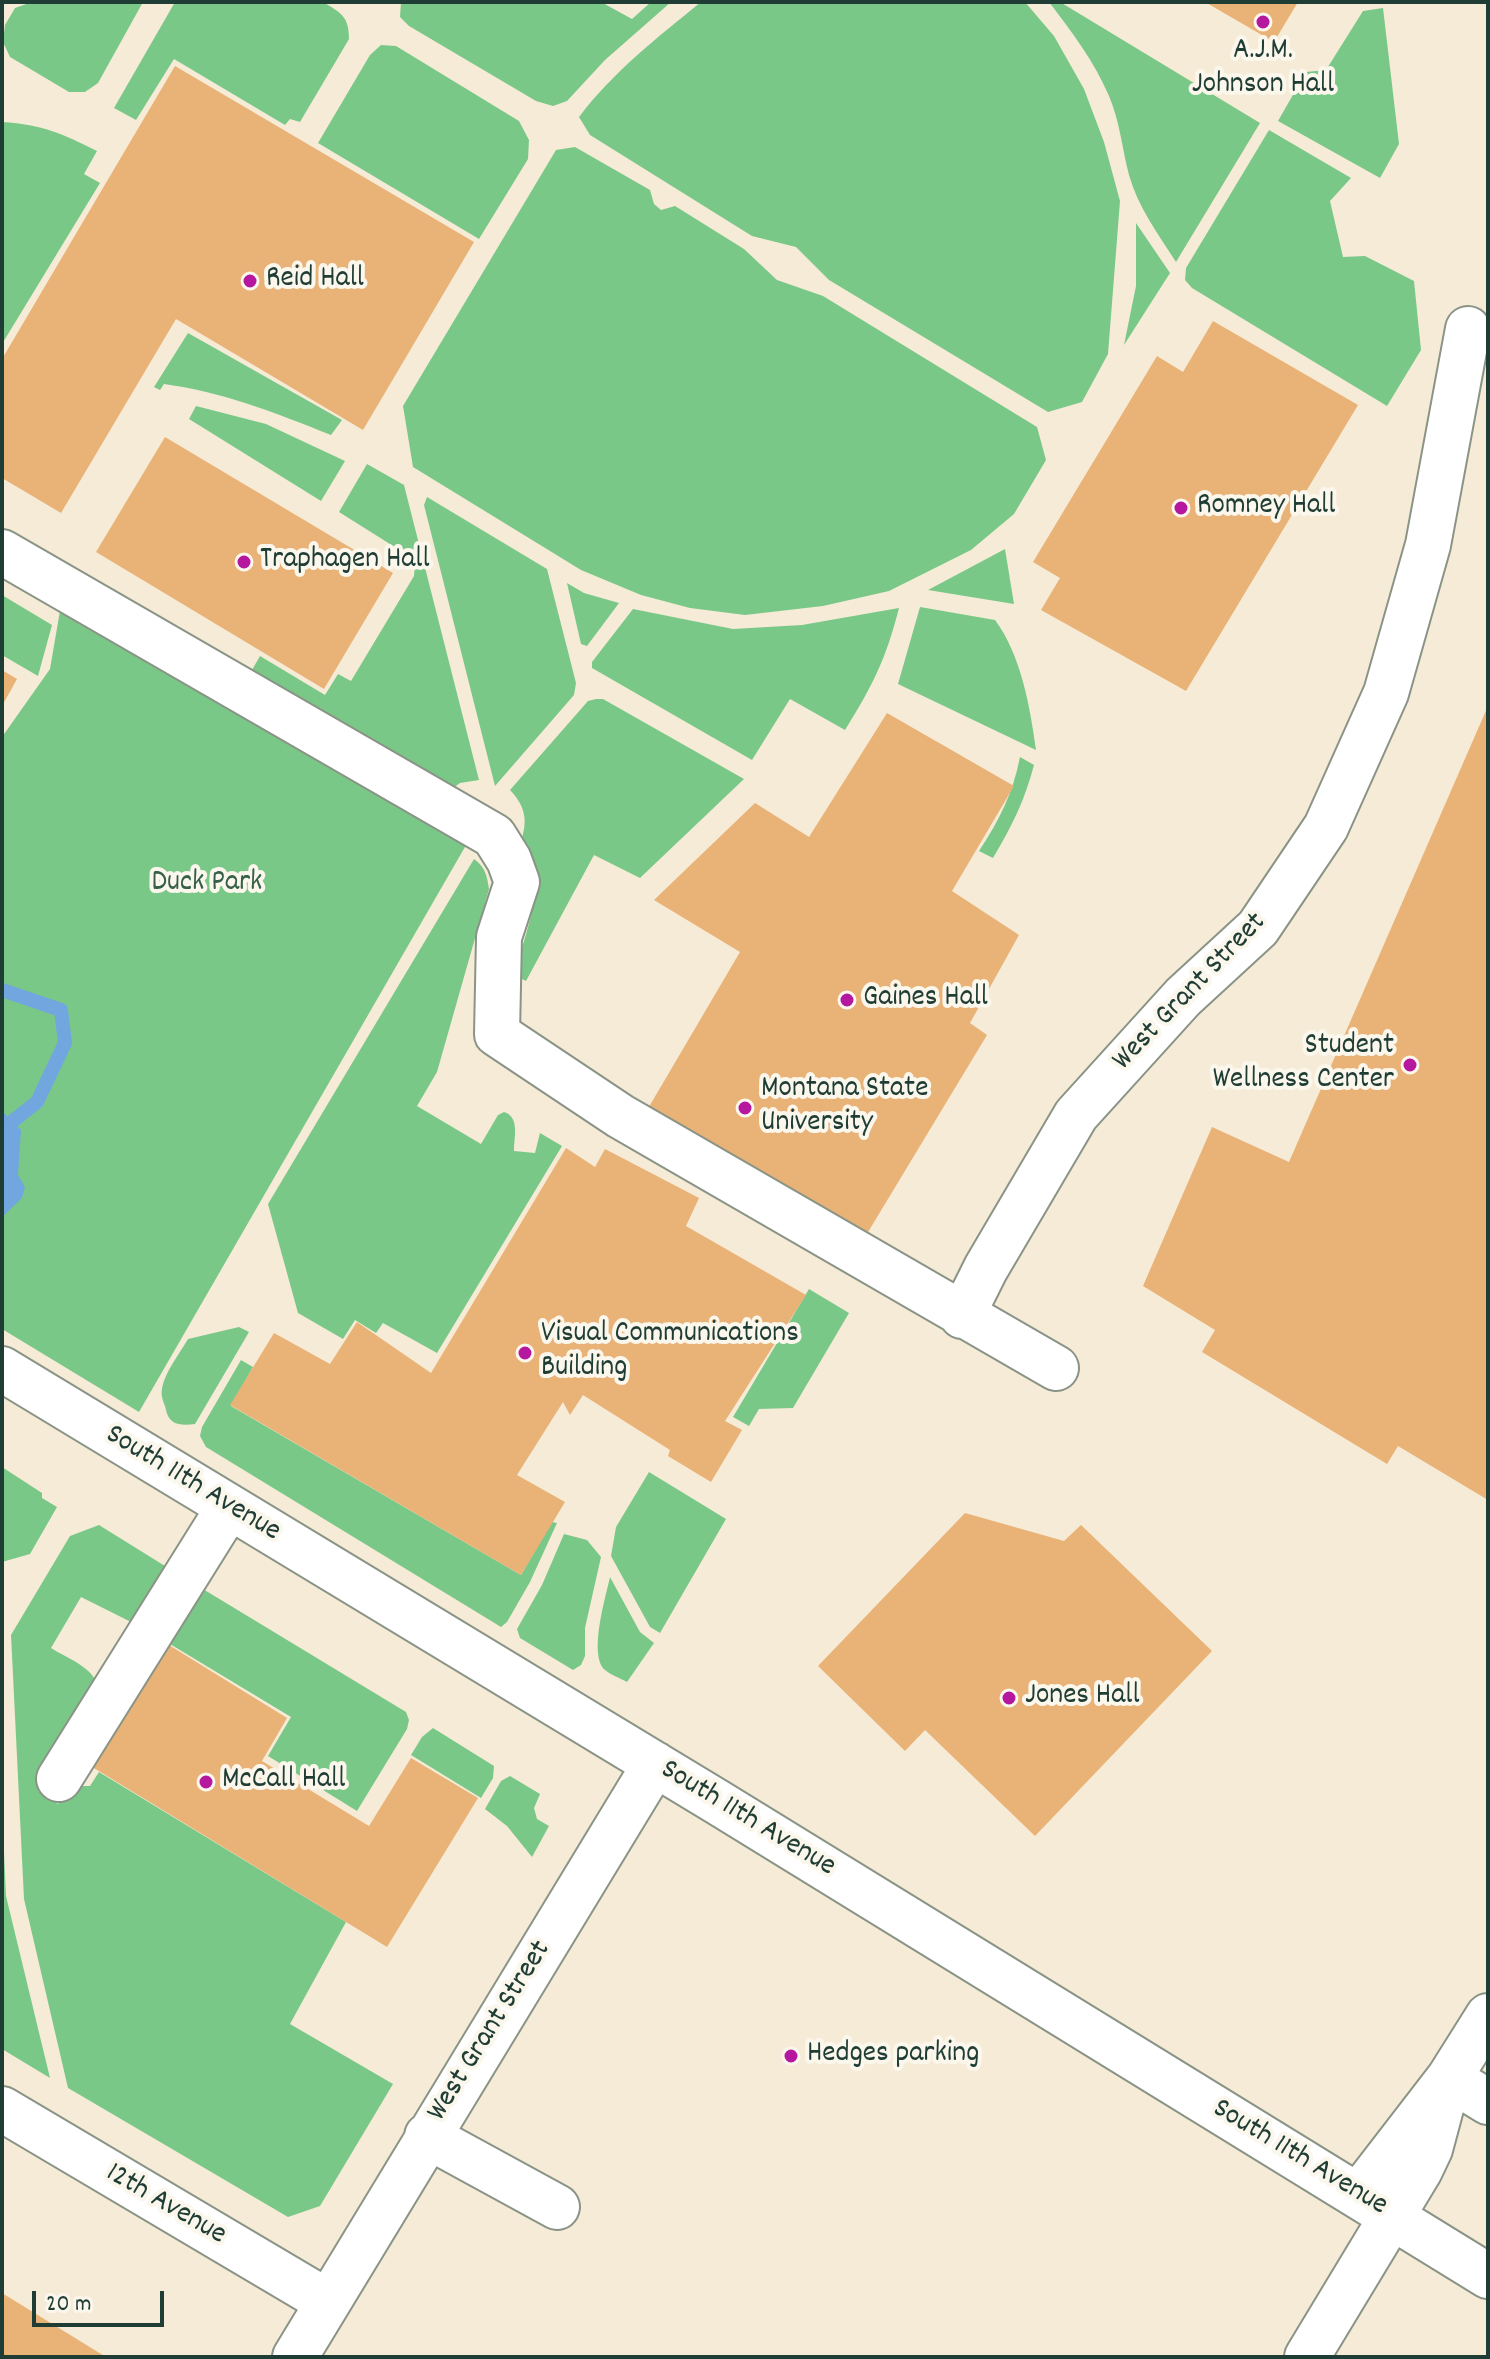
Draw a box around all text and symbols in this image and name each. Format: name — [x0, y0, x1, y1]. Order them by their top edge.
marker: A.J.M. Johnson Hall — [1254, 13, 1272, 31]
place label: A.J.M. Johnson Hall — [1192, 35, 1334, 106]
place label: Reid Hall — [266, 263, 364, 299]
marker: Reid Hall — [241, 272, 259, 290]
place label: Romney Hall — [1197, 490, 1335, 526]
marker: Romney Hall — [1172, 499, 1190, 517]
place label: Traphagen Hall — [260, 544, 430, 580]
marker: Traphagen Hall — [235, 553, 253, 571]
park label: Duck Park — [152, 867, 262, 903]
street label: West Grant Street — [1106, 906, 1276, 1080]
place label: Gaines Hall — [863, 982, 988, 1018]
marker: Gaines Hall — [838, 991, 856, 1009]
place label: Student Wellness Center — [1213, 1030, 1394, 1100]
marker: Student Wellness Center — [1401, 1056, 1419, 1074]
place label: Montana State University — [761, 1073, 928, 1144]
marker: Montana State University — [736, 1099, 754, 1117]
place label: Visual Communications Building — [541, 1318, 799, 1388]
marker: Visual Communications Building — [516, 1344, 534, 1362]
street label: South 11th Avenue — [98, 1419, 286, 1551]
place label: Jones Hall — [1025, 1680, 1140, 1716]
marker: Jones Hall — [1000, 1689, 1018, 1707]
street label: South 11th Avenue — [653, 1754, 841, 1886]
place label: McCall Hall — [222, 1764, 345, 1800]
marker: McCall Hall — [197, 1773, 215, 1791]
street label: West Grant Street — [421, 1935, 561, 2129]
place label: Hedges parking — [807, 2038, 979, 2074]
marker: Hedges parking — [782, 2047, 800, 2065]
street label: South 11th Avenue — [1205, 2093, 1393, 2225]
street label: 12th Avenue — [98, 2157, 232, 2255]
scale bar — [36, 2275, 168, 2325]
text: 20 m — [46, 2288, 92, 2322]

